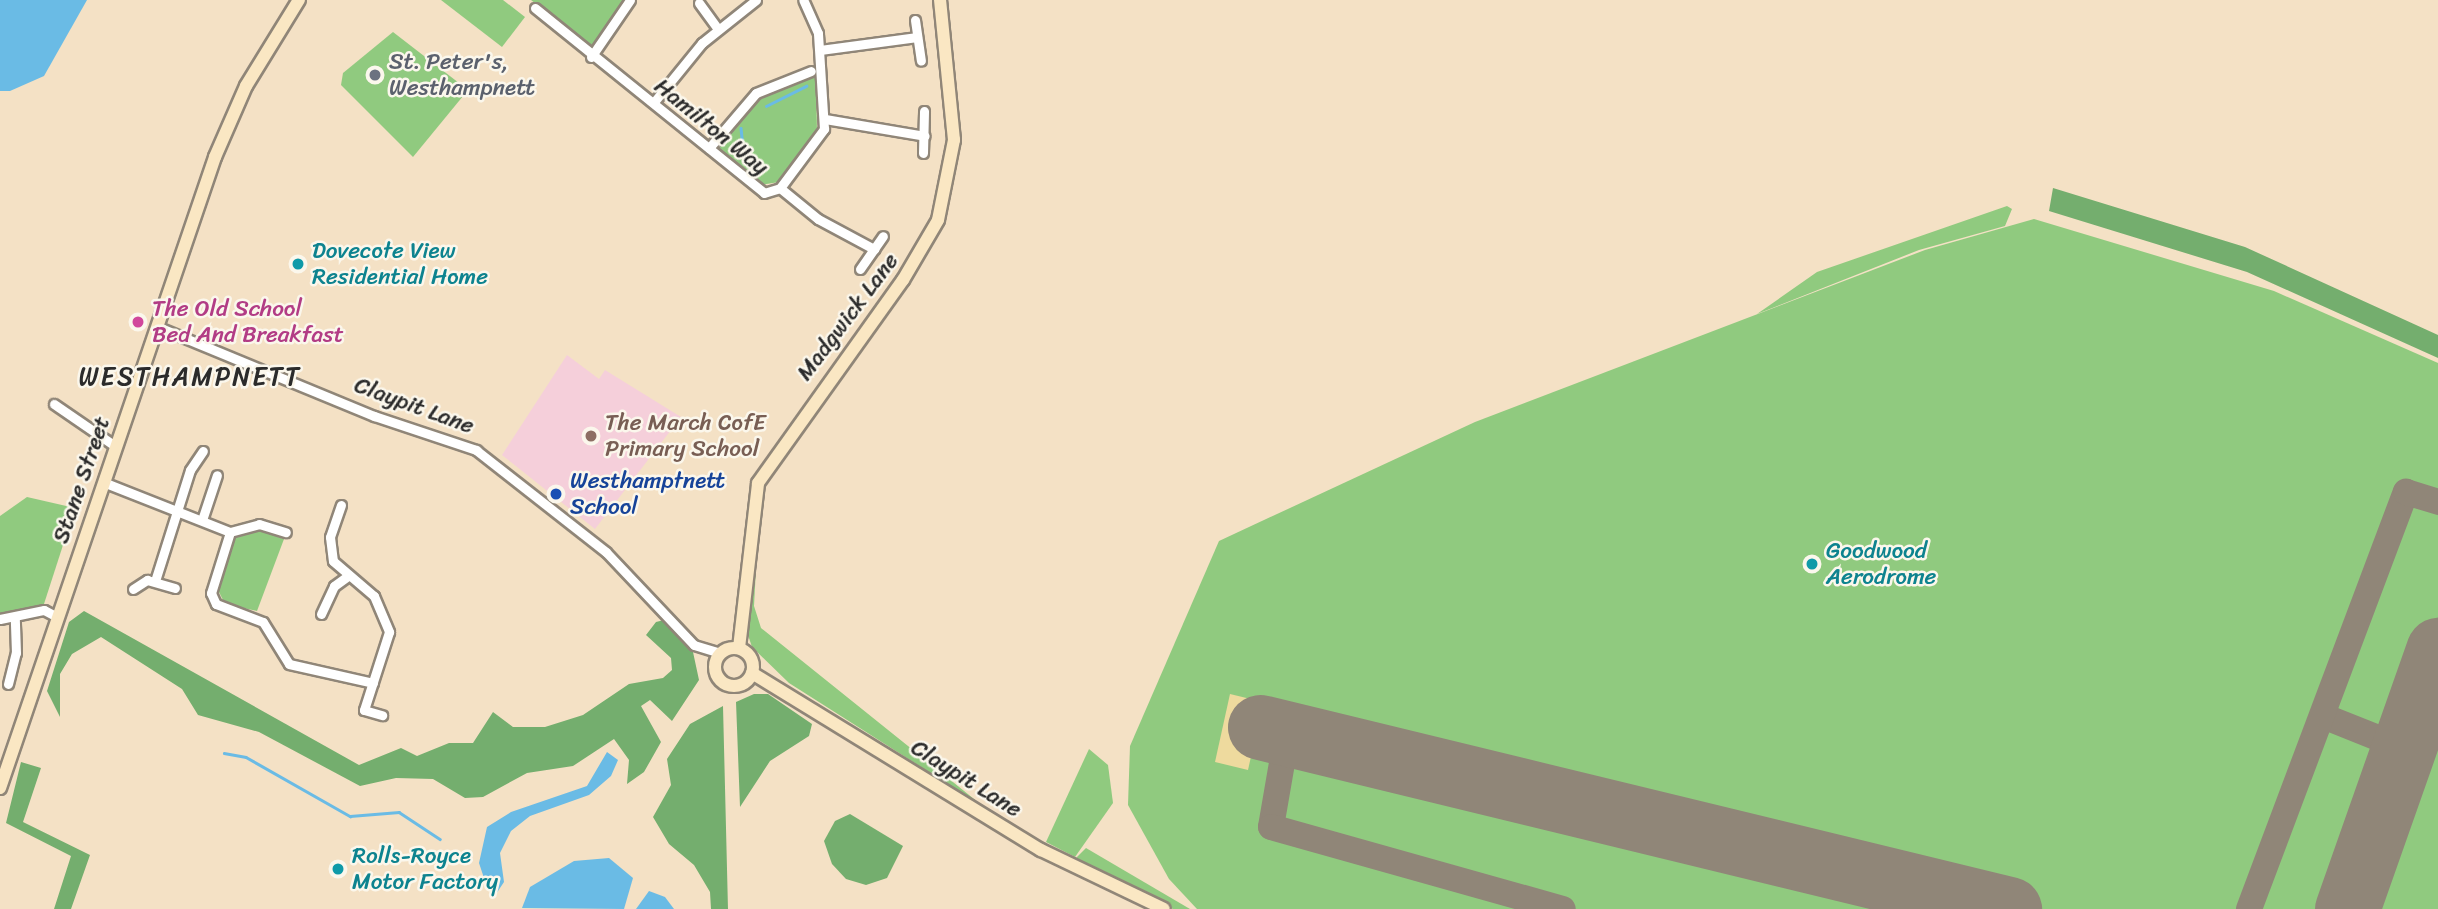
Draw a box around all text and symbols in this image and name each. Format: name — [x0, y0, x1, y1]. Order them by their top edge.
place label: St. Peter's, Westhampnett — [389, 48, 535, 102]
marker: St. Peter's, Westhampnett — [367, 67, 383, 83]
street label: Hamilton Way — [648, 73, 774, 181]
place label: Dovecote View Residential Home — [312, 237, 488, 291]
street label: Madgwick Lane — [791, 248, 905, 386]
marker: Dovecote View Residential Home — [290, 256, 306, 272]
place label: The Old School Bed And Breakfast — [152, 295, 344, 349]
marker: The Old School Bed And Breakfast — [130, 314, 146, 330]
district label: WESTHAMPNETT — [82, 361, 298, 393]
street label: Claypit Lane — [350, 372, 478, 440]
place label: The March CofE Primary School — [605, 409, 766, 463]
street label: Stane Street — [47, 413, 117, 547]
marker: The March CofE Primary School — [583, 428, 599, 444]
place label: Westhamptnett School — [570, 467, 725, 521]
marker: Westhamptnett School — [548, 486, 564, 502]
place label: Goodwood Aerodrome — [1826, 537, 1936, 591]
marker: Goodwood Aerodrome — [1804, 556, 1820, 572]
street label: Claypit Lane — [906, 734, 1026, 824]
place label: Rolls-Royce Motor Factory — [352, 842, 498, 896]
marker: Rolls-Royce Motor Factory — [330, 861, 346, 877]

